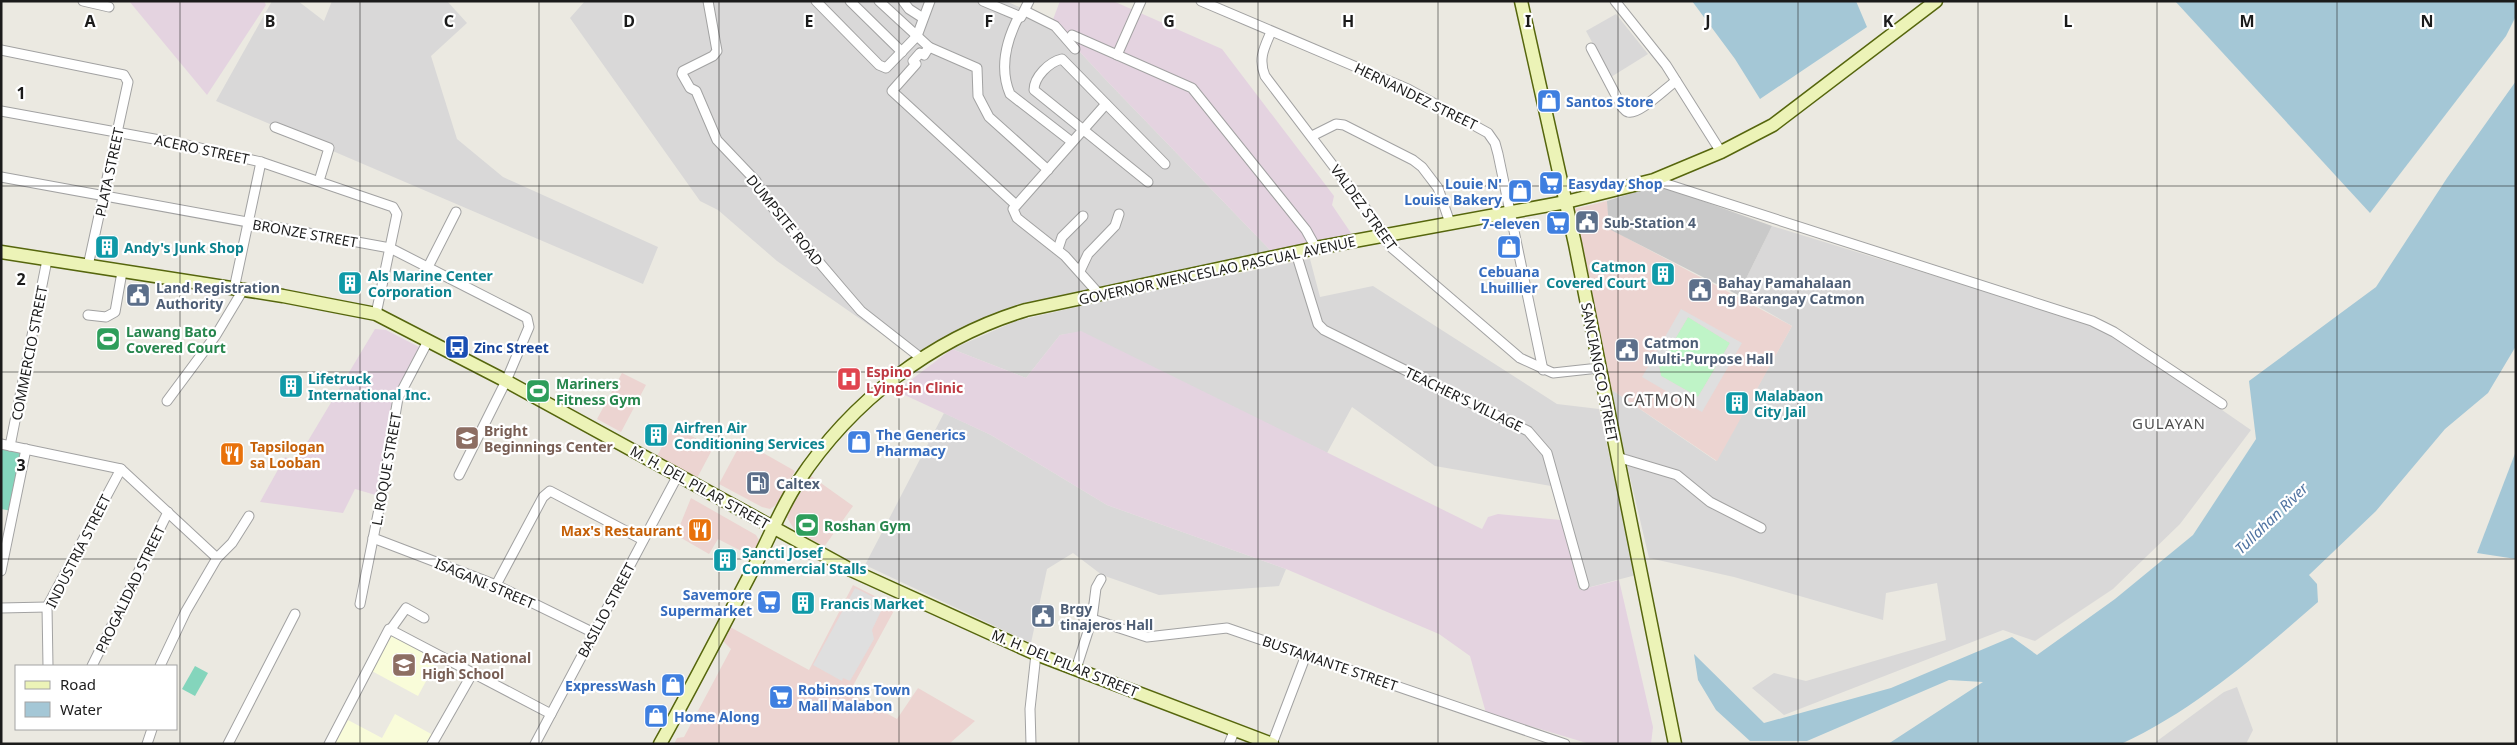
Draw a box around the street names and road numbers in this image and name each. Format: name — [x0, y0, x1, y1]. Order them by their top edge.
street label: HERNANDEZ STREET — [1351, 58, 1481, 134]
street label: PLATA STREET — [90, 125, 128, 218]
street label: ACERO STREET — [153, 130, 251, 168]
street label: VALDEZ STREET — [1327, 160, 1402, 254]
street label: DUMPSITE ROAD — [742, 171, 828, 269]
street label: BRONZE STREET — [251, 214, 359, 252]
street label: GOVERNOR WENCESLAO PASCUAL AVENUE — [1077, 231, 1357, 309]
street label: COMMERCIO STREET — [7, 284, 51, 422]
street label: SANCIANGCO STREET — [1577, 301, 1623, 443]
street label: TEACHER'S VILLAGE — [1402, 362, 1526, 436]
street label: L. ROQUE STREET — [367, 411, 405, 527]
street label: M. H. DEL PILAR STREET — [627, 441, 773, 533]
street label: INDUSTRIA STREET — [41, 491, 115, 611]
street label: PROGALIDAD STREET — [91, 522, 169, 656]
street label: ISAGANI STREET — [432, 553, 538, 613]
street label: BASILIO STREET — [573, 559, 639, 661]
street label: M. H. DEL PILAR STREET — [989, 625, 1141, 701]
street label: BUSTAMANTE STREET — [1260, 631, 1400, 695]

